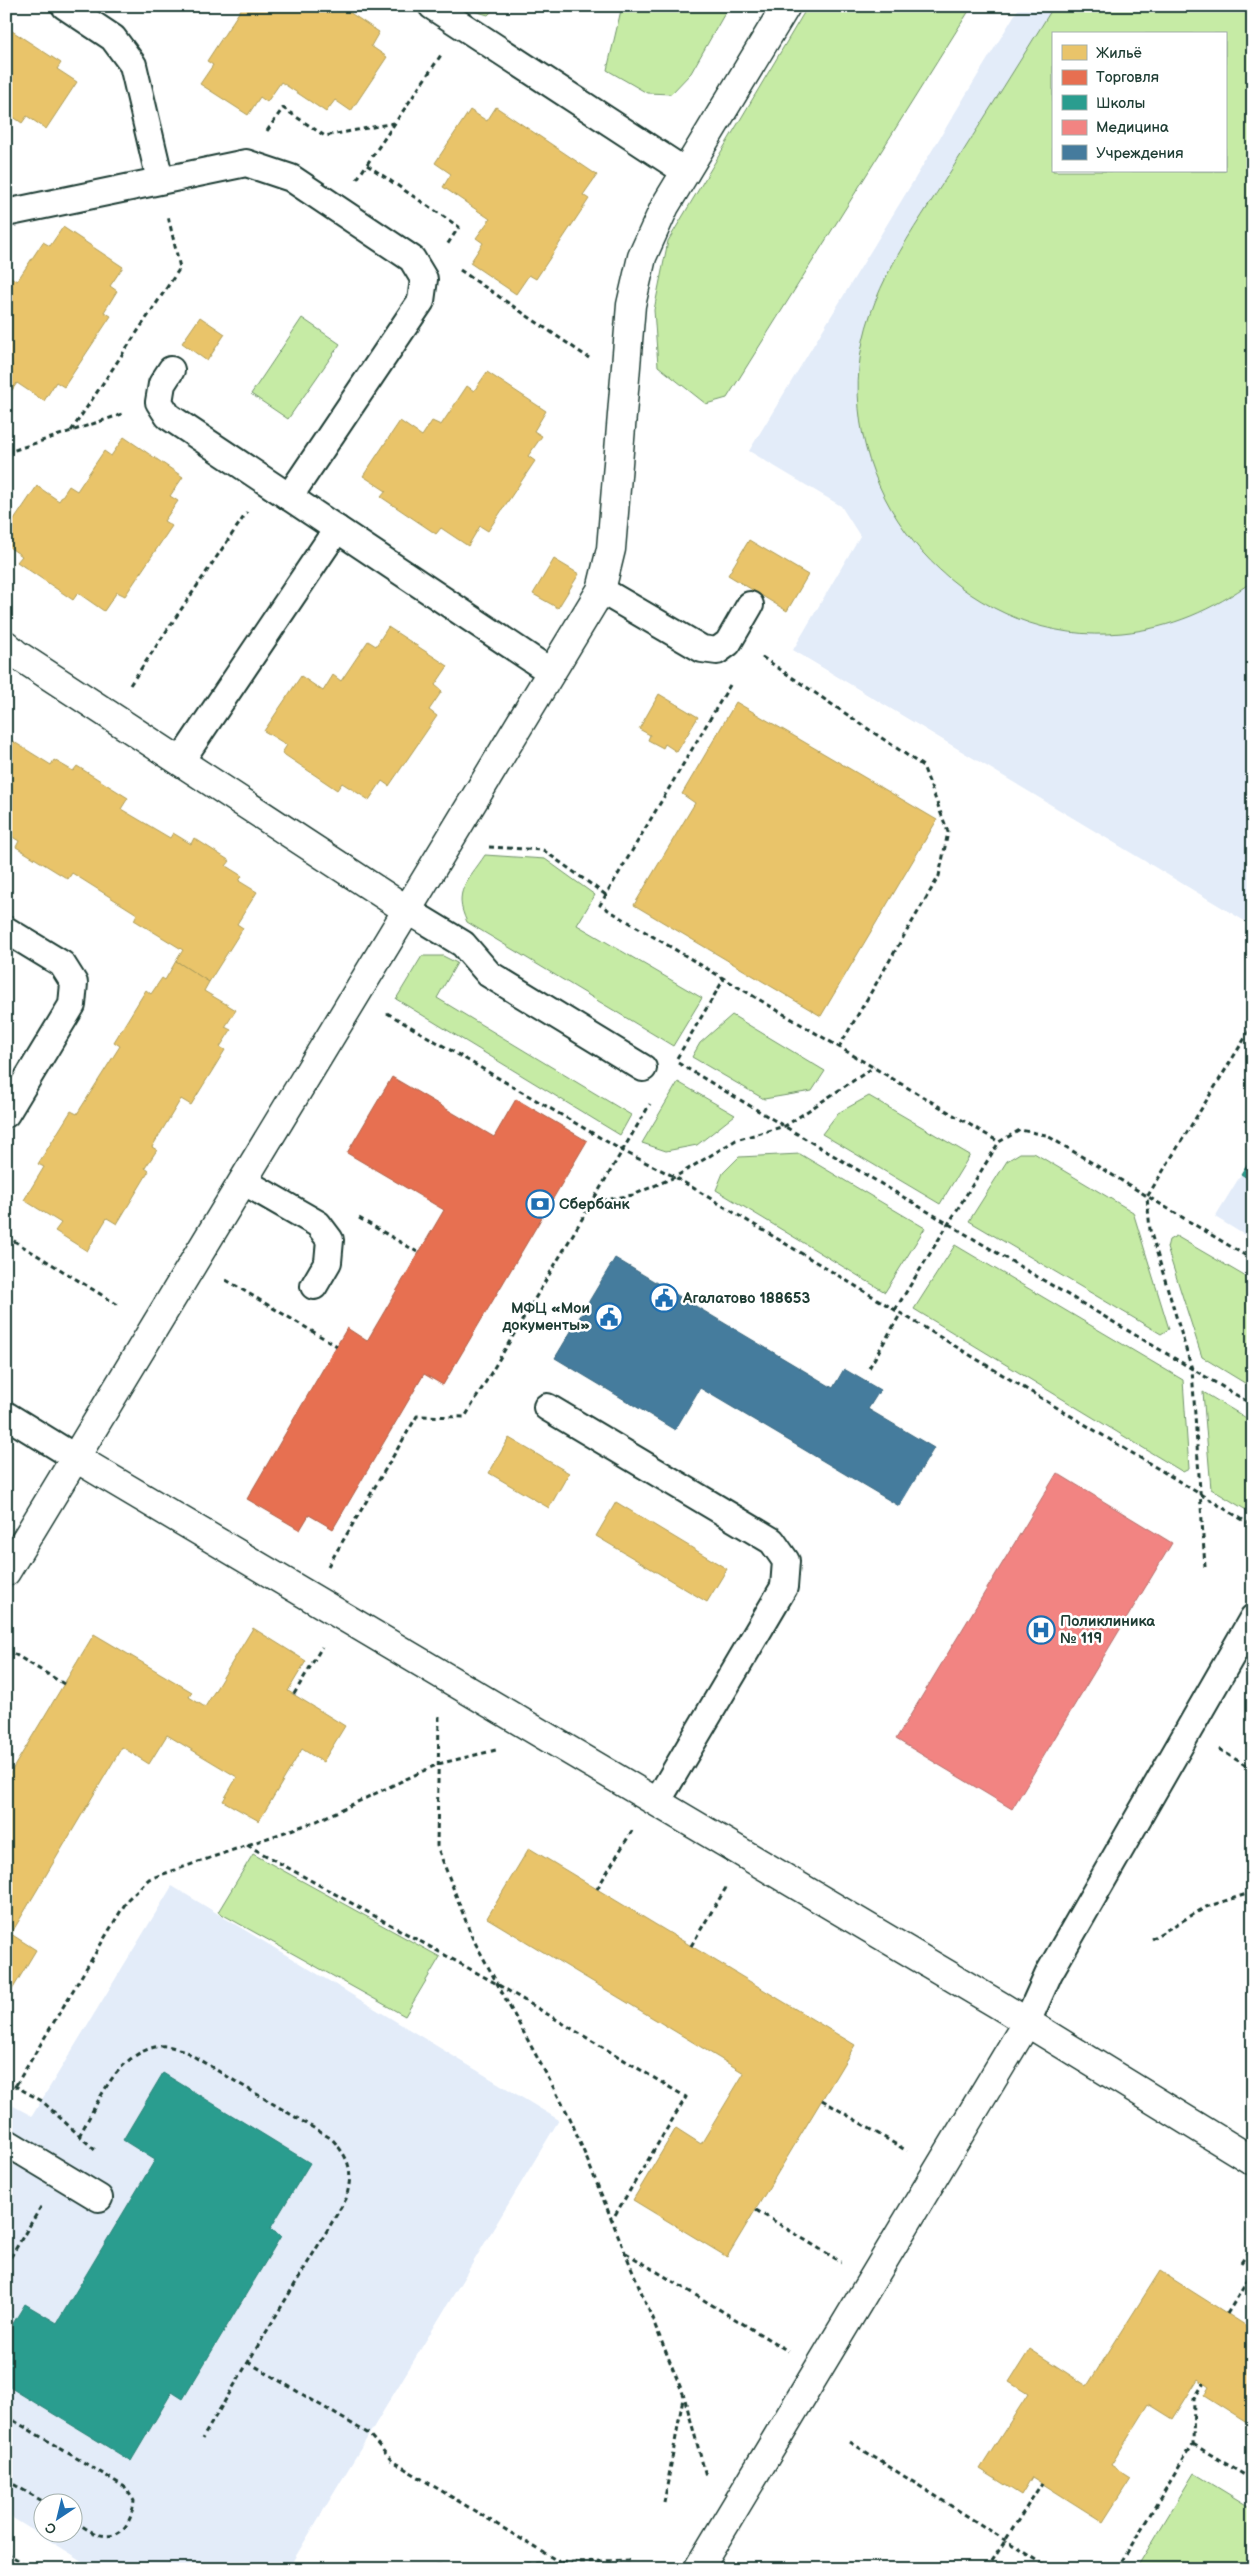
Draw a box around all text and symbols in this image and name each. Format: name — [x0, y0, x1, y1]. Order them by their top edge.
legend — [1052, 32, 1226, 172]
text: Жильё — [1096, 44, 1142, 63]
text: Торговля — [1096, 68, 1159, 87]
text: Школы — [1096, 94, 1145, 113]
text: Медицина — [1096, 118, 1169, 137]
text: Учреждения — [1096, 144, 1183, 163]
bank icon: Сбербанк — [525, 1189, 555, 1219]
place label: Сбербанк — [559, 1195, 631, 1214]
public building icon: Агалатово 188653 — [649, 1283, 679, 1313]
place label: Агалатово 188653 — [682, 1289, 811, 1308]
place label: МФЦ «Мои документы» — [502, 1299, 590, 1335]
public building icon: МФЦ «Мои документы» — [594, 1302, 624, 1332]
place label: Поликлиника № 119 — [1060, 1612, 1155, 1648]
hospital icon: Поликлиника № 119 — [1026, 1615, 1056, 1645]
north arrow — [32, 2492, 82, 2542]
text: С — [42, 2518, 60, 2538]

